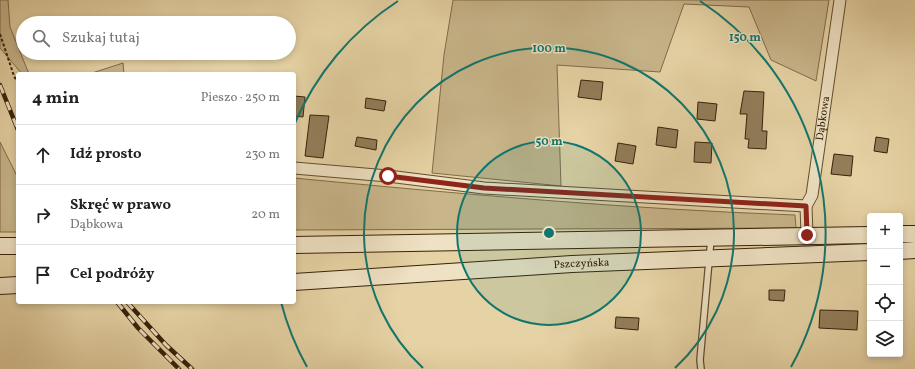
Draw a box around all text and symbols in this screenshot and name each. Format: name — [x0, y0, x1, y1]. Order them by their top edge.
search box — [16, 16, 296, 60]
icon: search — [30, 27, 52, 49]
text: Szukaj tutaj — [62, 28, 140, 49]
text: 150 m — [729, 30, 761, 46]
text: 100 m — [532, 41, 566, 57]
text: 4 min — [32, 87, 79, 110]
text: Pieszo · 250 m — [201, 89, 280, 107]
street label: Dąbkowa — [812, 94, 834, 142]
text: 50 m — [535, 134, 563, 150]
icon: ahead — [32, 144, 54, 166]
text: Idź prosto — [70, 144, 142, 165]
text: 230 m — [245, 146, 280, 164]
route start — [379, 167, 397, 185]
text: Skręć w prawo — [70, 195, 171, 216]
icon: right — [32, 204, 54, 226]
text: 20 m — [251, 206, 280, 224]
map controls — [867, 213, 903, 357]
button: + — [867, 213, 903, 249]
text: Dąbkowa — [70, 216, 123, 234]
centre of rings — [542, 226, 556, 240]
route end — [798, 226, 816, 244]
button: − — [867, 249, 903, 285]
street label: Pszczyńska — [553, 255, 610, 273]
icon: arrive — [32, 264, 54, 286]
text: Cel podróży — [70, 264, 154, 285]
button: locate — [867, 285, 903, 321]
button: layers — [867, 321, 903, 357]

